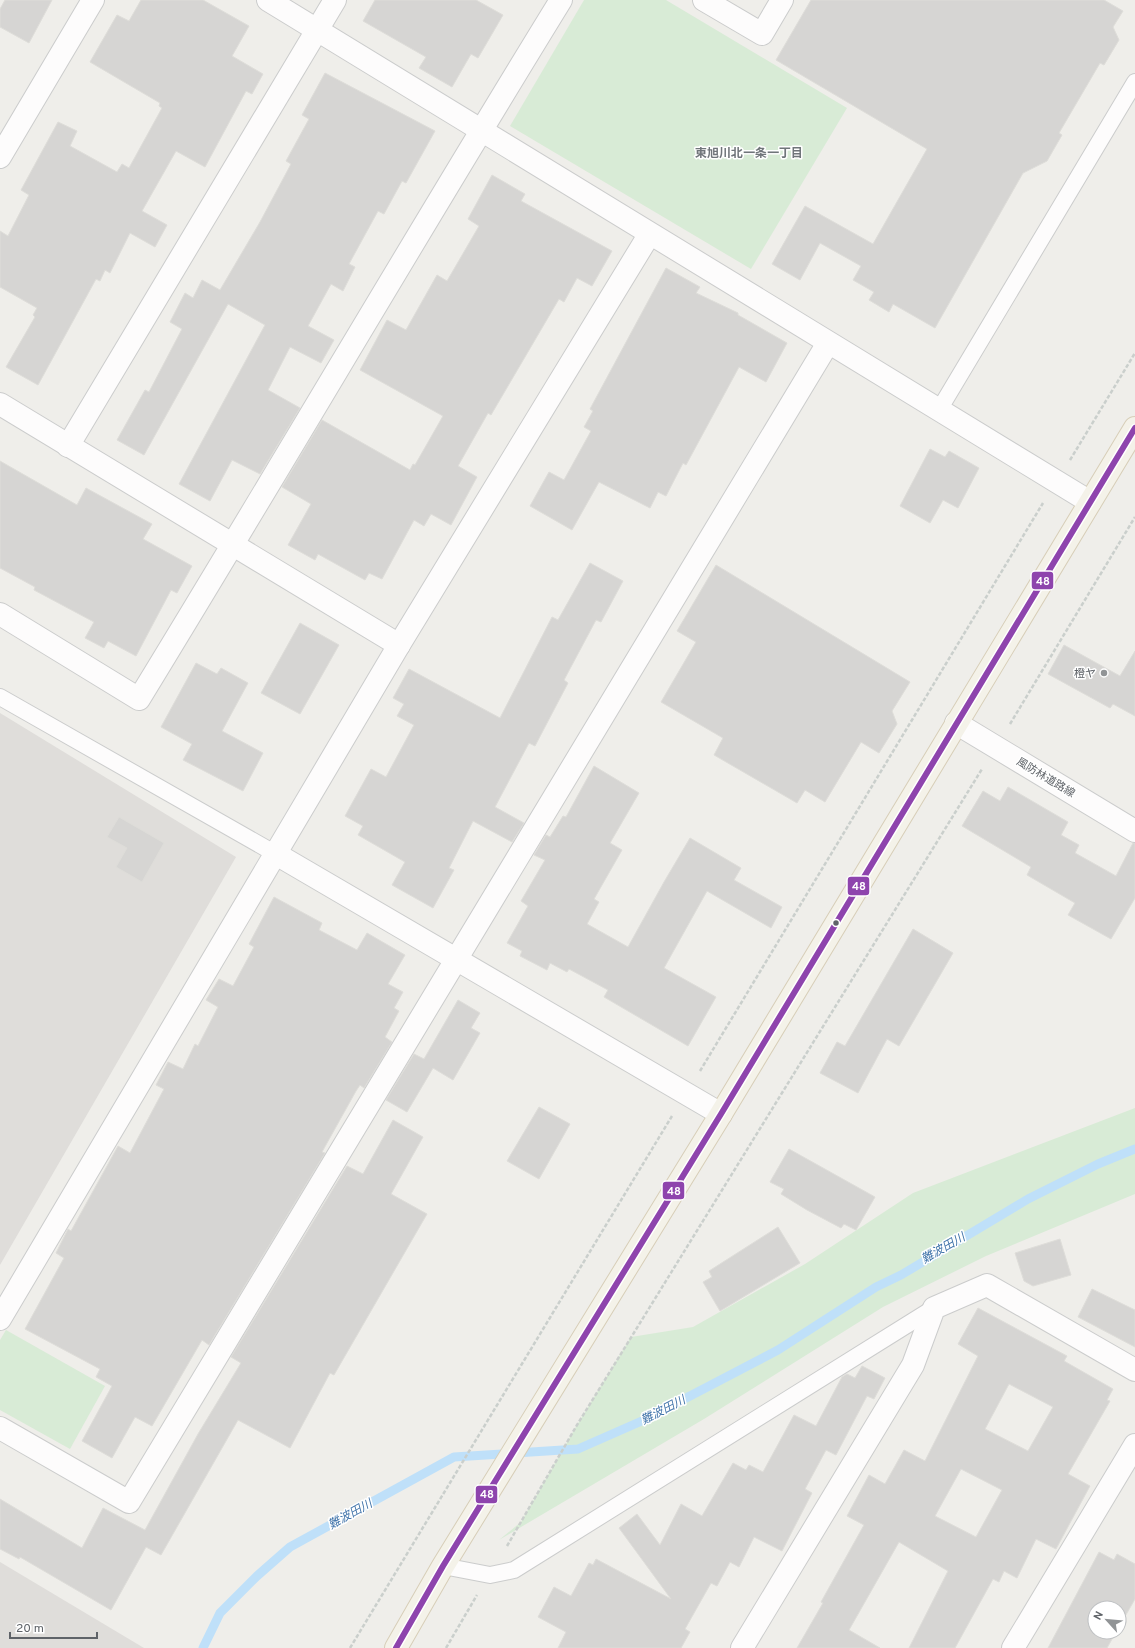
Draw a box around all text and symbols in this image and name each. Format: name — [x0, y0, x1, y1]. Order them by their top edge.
district label: 東旭川北一条一丁目 — [695, 146, 803, 162]
line badge: 48 — [1031, 571, 1054, 590]
text: 48 — [1036, 575, 1050, 589]
place label: 橙ヤ — [1074, 667, 1096, 681]
marker: 橙ヤ — [1099, 668, 1109, 678]
street label: 風防林道路線 — [1014, 755, 1077, 801]
line badge: 48 — [847, 876, 870, 896]
text: 48 — [852, 880, 866, 894]
unlabelled marker — [831, 918, 841, 928]
line badge: 48 — [662, 1181, 685, 1200]
text: 48 — [667, 1185, 681, 1199]
water label: 難波田川 — [919, 1229, 970, 1268]
water label: 難波田川 — [638, 1392, 690, 1429]
line badge: 48 — [475, 1485, 498, 1504]
text: 48 — [480, 1488, 494, 1502]
water label: 難波田川 — [326, 1495, 377, 1534]
north arrow — [1087, 1600, 1127, 1640]
text: N — [1091, 1609, 1107, 1623]
scale bar — [10, 1614, 97, 1640]
text: 20 m — [16, 1621, 44, 1637]

